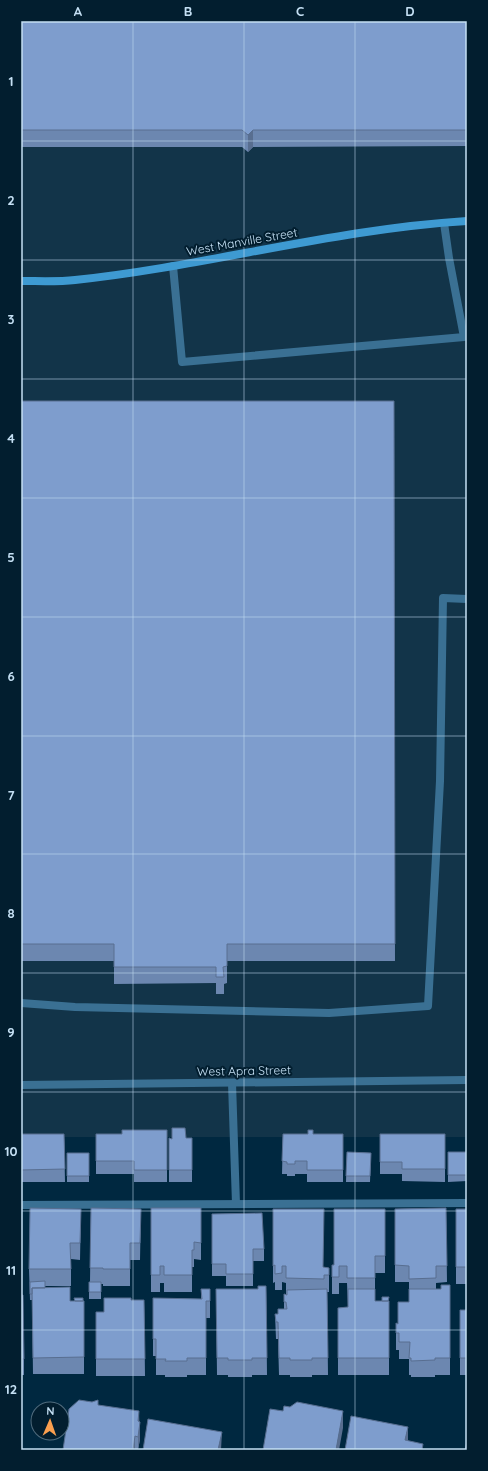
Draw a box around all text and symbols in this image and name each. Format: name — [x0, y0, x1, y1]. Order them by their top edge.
text: A — [74, 3, 83, 19]
text: B — [184, 3, 192, 19]
text: C — [296, 3, 304, 19]
text: D — [405, 3, 415, 19]
text: 1 — [8, 73, 14, 89]
text: 2 — [7, 192, 15, 208]
street label: West Manville Street — [185, 224, 299, 259]
text: 3 — [8, 311, 15, 327]
text: 4 — [7, 430, 15, 446]
text: 5 — [7, 549, 15, 565]
text: 6 — [7, 668, 15, 684]
text: 7 — [7, 787, 15, 803]
text: 8 — [7, 905, 15, 921]
text: 9 — [7, 1024, 15, 1040]
street label: West Apra Street — [197, 1062, 291, 1079]
text: 10 — [4, 1143, 18, 1159]
text: 11 — [6, 1262, 16, 1278]
text: 12 — [5, 1381, 17, 1397]
north arrow — [30, 1401, 70, 1441]
text: N — [46, 1404, 55, 1418]

